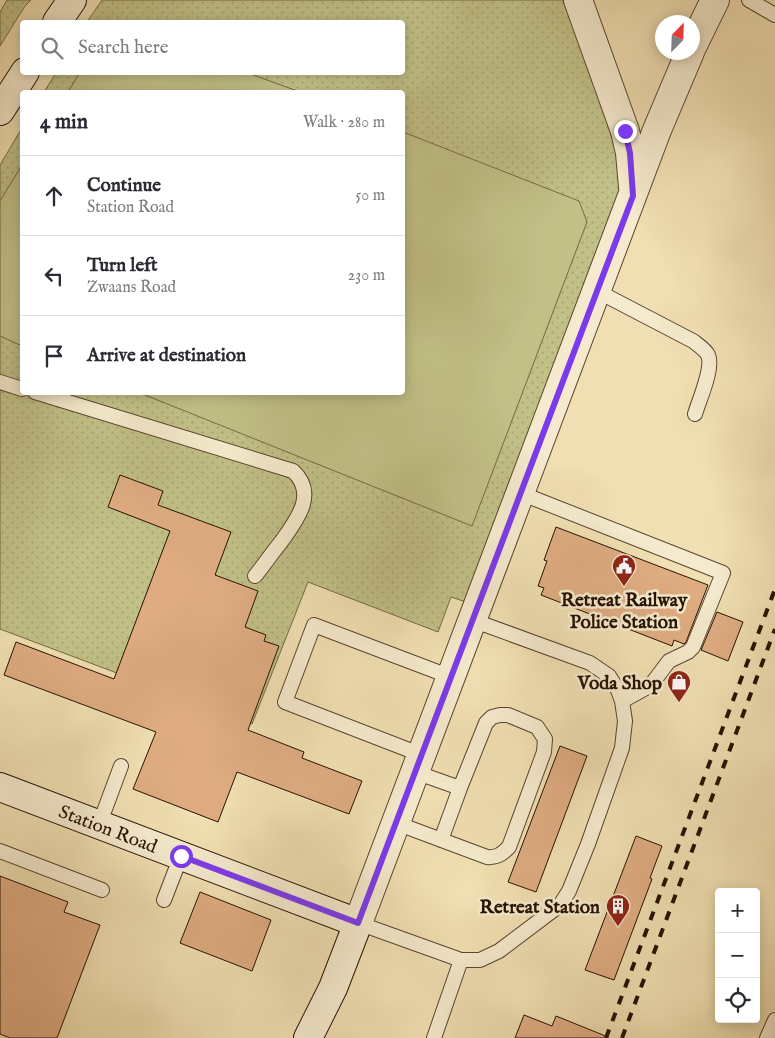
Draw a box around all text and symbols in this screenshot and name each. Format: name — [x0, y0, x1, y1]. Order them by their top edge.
north arrow — [655, 15, 700, 60]
search box — [20, 20, 405, 75]
icon: search — [38, 34, 66, 62]
text: Search here — [78, 36, 169, 60]
text: 4 min — [40, 109, 88, 136]
text: Walk · 280 m — [303, 113, 385, 133]
route end — [614, 120, 637, 143]
text: Continue — [87, 174, 161, 198]
icon: ahead — [40, 182, 68, 210]
text: 50 m — [356, 186, 385, 206]
text: Station Road — [87, 198, 174, 218]
text: Turn left — [87, 254, 158, 278]
icon: left — [40, 262, 68, 290]
text: 230 m — [348, 266, 385, 286]
text: Zwaans Road — [87, 278, 176, 298]
icon: arrive — [40, 342, 68, 370]
text: Arrive at destination — [87, 344, 246, 368]
public building icon: Retreat Railway Police Station — [611, 553, 637, 587]
place label: Retreat Railway Police Station — [561, 589, 688, 635]
shop icon: Voda Shop — [666, 669, 692, 703]
place label: Voda Shop — [577, 672, 663, 696]
street label: Station Road — [55, 800, 161, 860]
route start — [170, 845, 193, 868]
map controls — [715, 888, 760, 1023]
button: + — [715, 888, 760, 933]
building icon: Retreat Station — [605, 893, 631, 927]
place label: Retreat Station — [480, 896, 600, 920]
button: − — [715, 933, 760, 978]
button: locate — [715, 978, 760, 1023]

